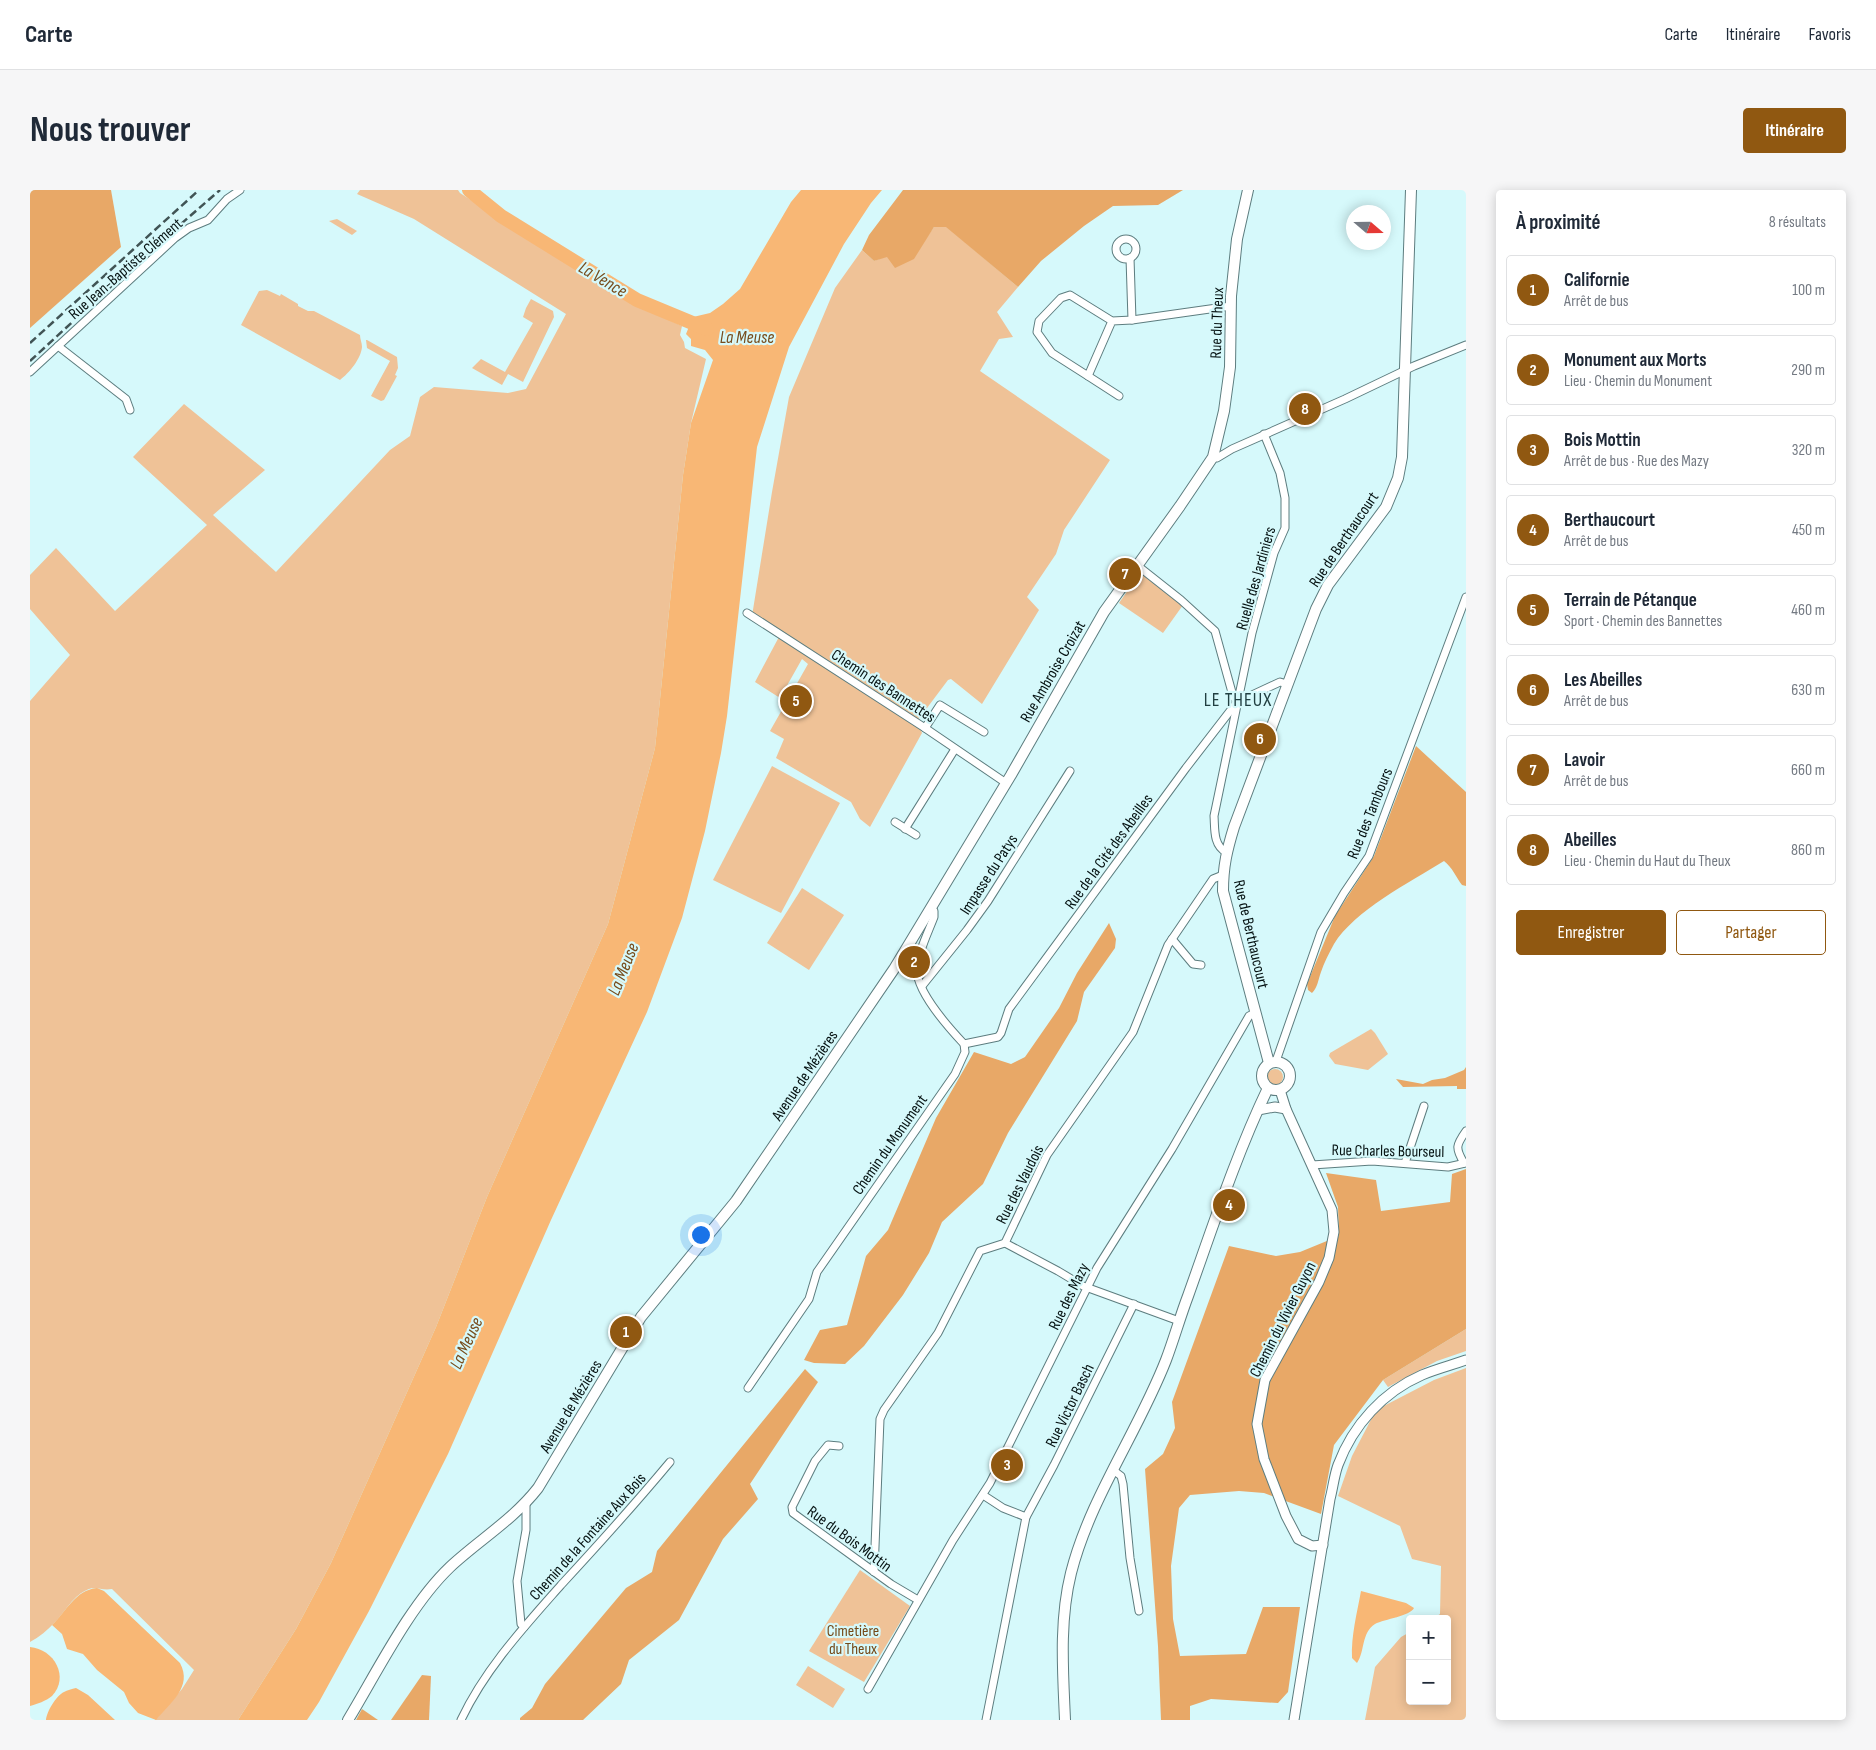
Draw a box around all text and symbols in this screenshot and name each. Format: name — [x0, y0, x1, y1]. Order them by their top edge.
text: Carte — [25, 20, 73, 49]
text: Carte — [1664, 24, 1698, 45]
text: Itinéraire — [1726, 24, 1780, 45]
text: Favoris — [1808, 24, 1851, 45]
button: Itinéraire — [1743, 108, 1846, 153]
text: Nous trouver — [30, 109, 191, 152]
north arrow — [1346, 205, 1391, 250]
text: À proximité — [1516, 210, 1601, 235]
text: 8 résultats — [1769, 213, 1826, 232]
street label: Rue Jean-Baptiste Clément — [65, 214, 187, 324]
water label: La Vence — [575, 257, 631, 302]
text: Californie — [1564, 269, 1630, 292]
text: 1 — [1530, 281, 1536, 300]
text: 100 m — [1792, 281, 1825, 300]
street label: Rue du Theux — [1207, 287, 1228, 359]
text: Arrêt de bus — [1564, 292, 1629, 311]
water label: La Meuse — [720, 327, 774, 348]
text: Monument aux Morts — [1564, 349, 1707, 372]
text: 2 — [1529, 361, 1537, 380]
text: 290 m — [1791, 361, 1825, 380]
text: Lieu · Chemin du Monument — [1564, 372, 1712, 391]
pin: 8 — [1289, 390, 1321, 428]
text: Bois Mottin — [1564, 429, 1641, 452]
text: 3 — [1529, 441, 1537, 460]
text: 320 m — [1792, 441, 1825, 460]
text: Arrêt de bus · Rue des Mazy — [1564, 452, 1709, 471]
street label: Rue de Berthaucourt — [1305, 488, 1383, 591]
text: Berthaucourt — [1564, 509, 1655, 532]
text: 4 — [1529, 521, 1537, 540]
text: 450 m — [1792, 521, 1825, 540]
street label: Ruelle des Jardiniers — [1233, 524, 1280, 632]
text: Arrêt de bus — [1564, 532, 1629, 551]
pin: 7 — [1109, 555, 1141, 593]
text: Terrain de Pétanque — [1564, 589, 1697, 612]
text: 5 — [1529, 601, 1537, 620]
text: 460 m — [1791, 601, 1825, 620]
text: Sport · Chemin des Bannettes — [1564, 612, 1722, 631]
street label: Rue Ambroise Croizat — [1017, 617, 1090, 726]
street label: Chemin des Bannettes — [828, 646, 939, 727]
text: Les Abeilles — [1564, 669, 1642, 692]
text: 6 — [1529, 681, 1537, 700]
text: 630 m — [1791, 681, 1825, 700]
pin: 5 — [780, 682, 812, 720]
district label: LE THEUX — [1204, 689, 1272, 712]
text: Arrêt de bus — [1564, 692, 1629, 711]
pin: 6 — [1244, 720, 1276, 758]
text: Lavoir — [1564, 749, 1605, 772]
text: 7 — [1530, 761, 1536, 780]
text: 660 m — [1791, 761, 1825, 780]
street label: Rue des Tambours — [1344, 765, 1397, 862]
text: Arrêt de bus — [1564, 772, 1629, 791]
street label: Rue de la Cité des Abeilles — [1061, 790, 1157, 913]
text: Abeilles — [1564, 829, 1617, 852]
street label: Impasse du Patys — [956, 831, 1022, 919]
text: 8 — [1529, 841, 1537, 860]
text: 860 m — [1791, 841, 1825, 860]
text: Lieu · Chemin du Haut du Theux — [1564, 852, 1731, 871]
street label: Rue de Berthaucourt — [1229, 878, 1272, 991]
button: Enregistrer — [1516, 910, 1666, 955]
button: Partager — [1676, 910, 1826, 955]
water label: La Meuse — [603, 940, 643, 998]
pin: 2 — [898, 943, 930, 981]
street label: Avenue de Mézières — [767, 1027, 843, 1125]
street label: Chemin du Monument — [849, 1091, 932, 1199]
street label: Rue Charles Bourseul — [1331, 1141, 1445, 1162]
street label: Rue des Vaudois — [992, 1142, 1048, 1227]
pin: 4 — [1213, 1186, 1245, 1224]
your location — [688, 1222, 714, 1248]
street label: Chemin du Vivier Guyon — [1246, 1259, 1321, 1380]
street label: Rue des Mazy — [1045, 1260, 1094, 1333]
pin: 1 — [610, 1313, 642, 1351]
water label: La Meuse — [445, 1314, 488, 1372]
street label: Avenue de Mézières — [536, 1357, 607, 1457]
street label: Rue Victor Basch — [1042, 1361, 1099, 1450]
pin: 3 — [991, 1446, 1023, 1484]
street label: Chemin de la Fontaine Aux Bois — [526, 1469, 650, 1605]
street label: Rue du Bois Mottin — [803, 1502, 895, 1576]
map controls — [1406, 1615, 1451, 1705]
button: + — [1406, 1615, 1451, 1660]
park label: Cimetière du Theux — [827, 1622, 879, 1659]
button: − — [1406, 1660, 1451, 1705]

